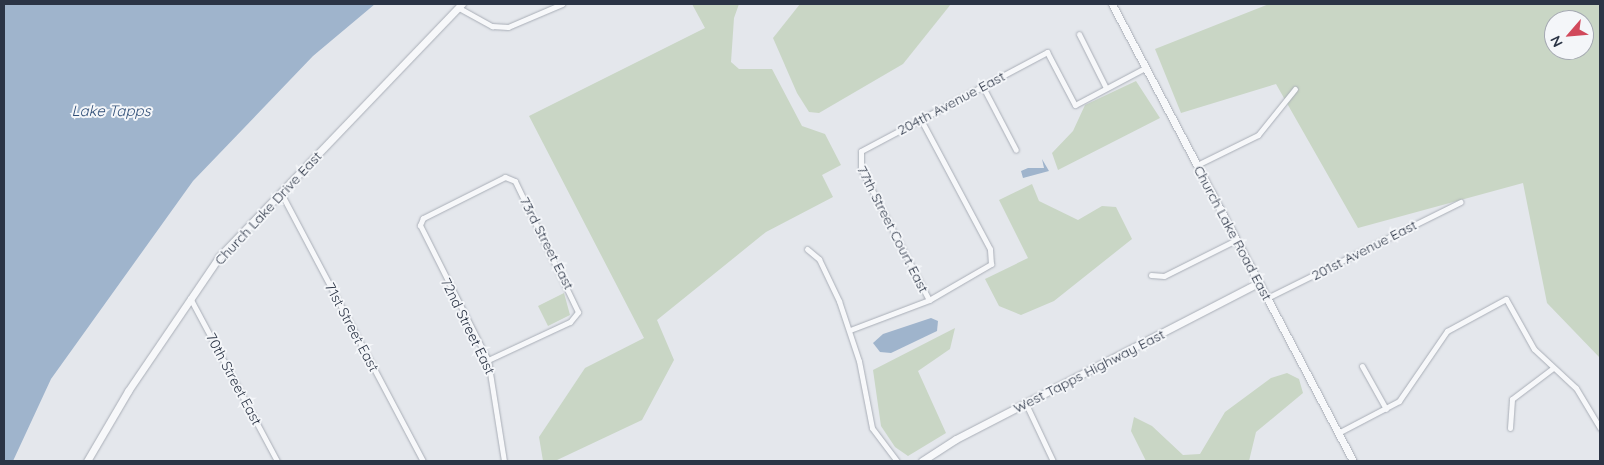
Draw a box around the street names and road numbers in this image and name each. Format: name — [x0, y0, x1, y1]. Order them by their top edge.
street label: 204th Avenue East — [894, 68, 1008, 138]
street label: Church Lake Drive East — [211, 148, 325, 268]
street label: 77th Street Court East — [854, 163, 932, 295]
street label: Church Lake Road East — [1190, 163, 1276, 303]
street label: 73rd Street East — [516, 194, 578, 292]
street label: 201st Avenue East — [1309, 216, 1419, 284]
street label: 72nd Street East — [437, 275, 499, 377]
street label: 71st Street East — [322, 280, 382, 374]
street label: West Tapps Highway East — [1011, 325, 1167, 417]
street label: 70th Street East — [203, 330, 265, 428]

